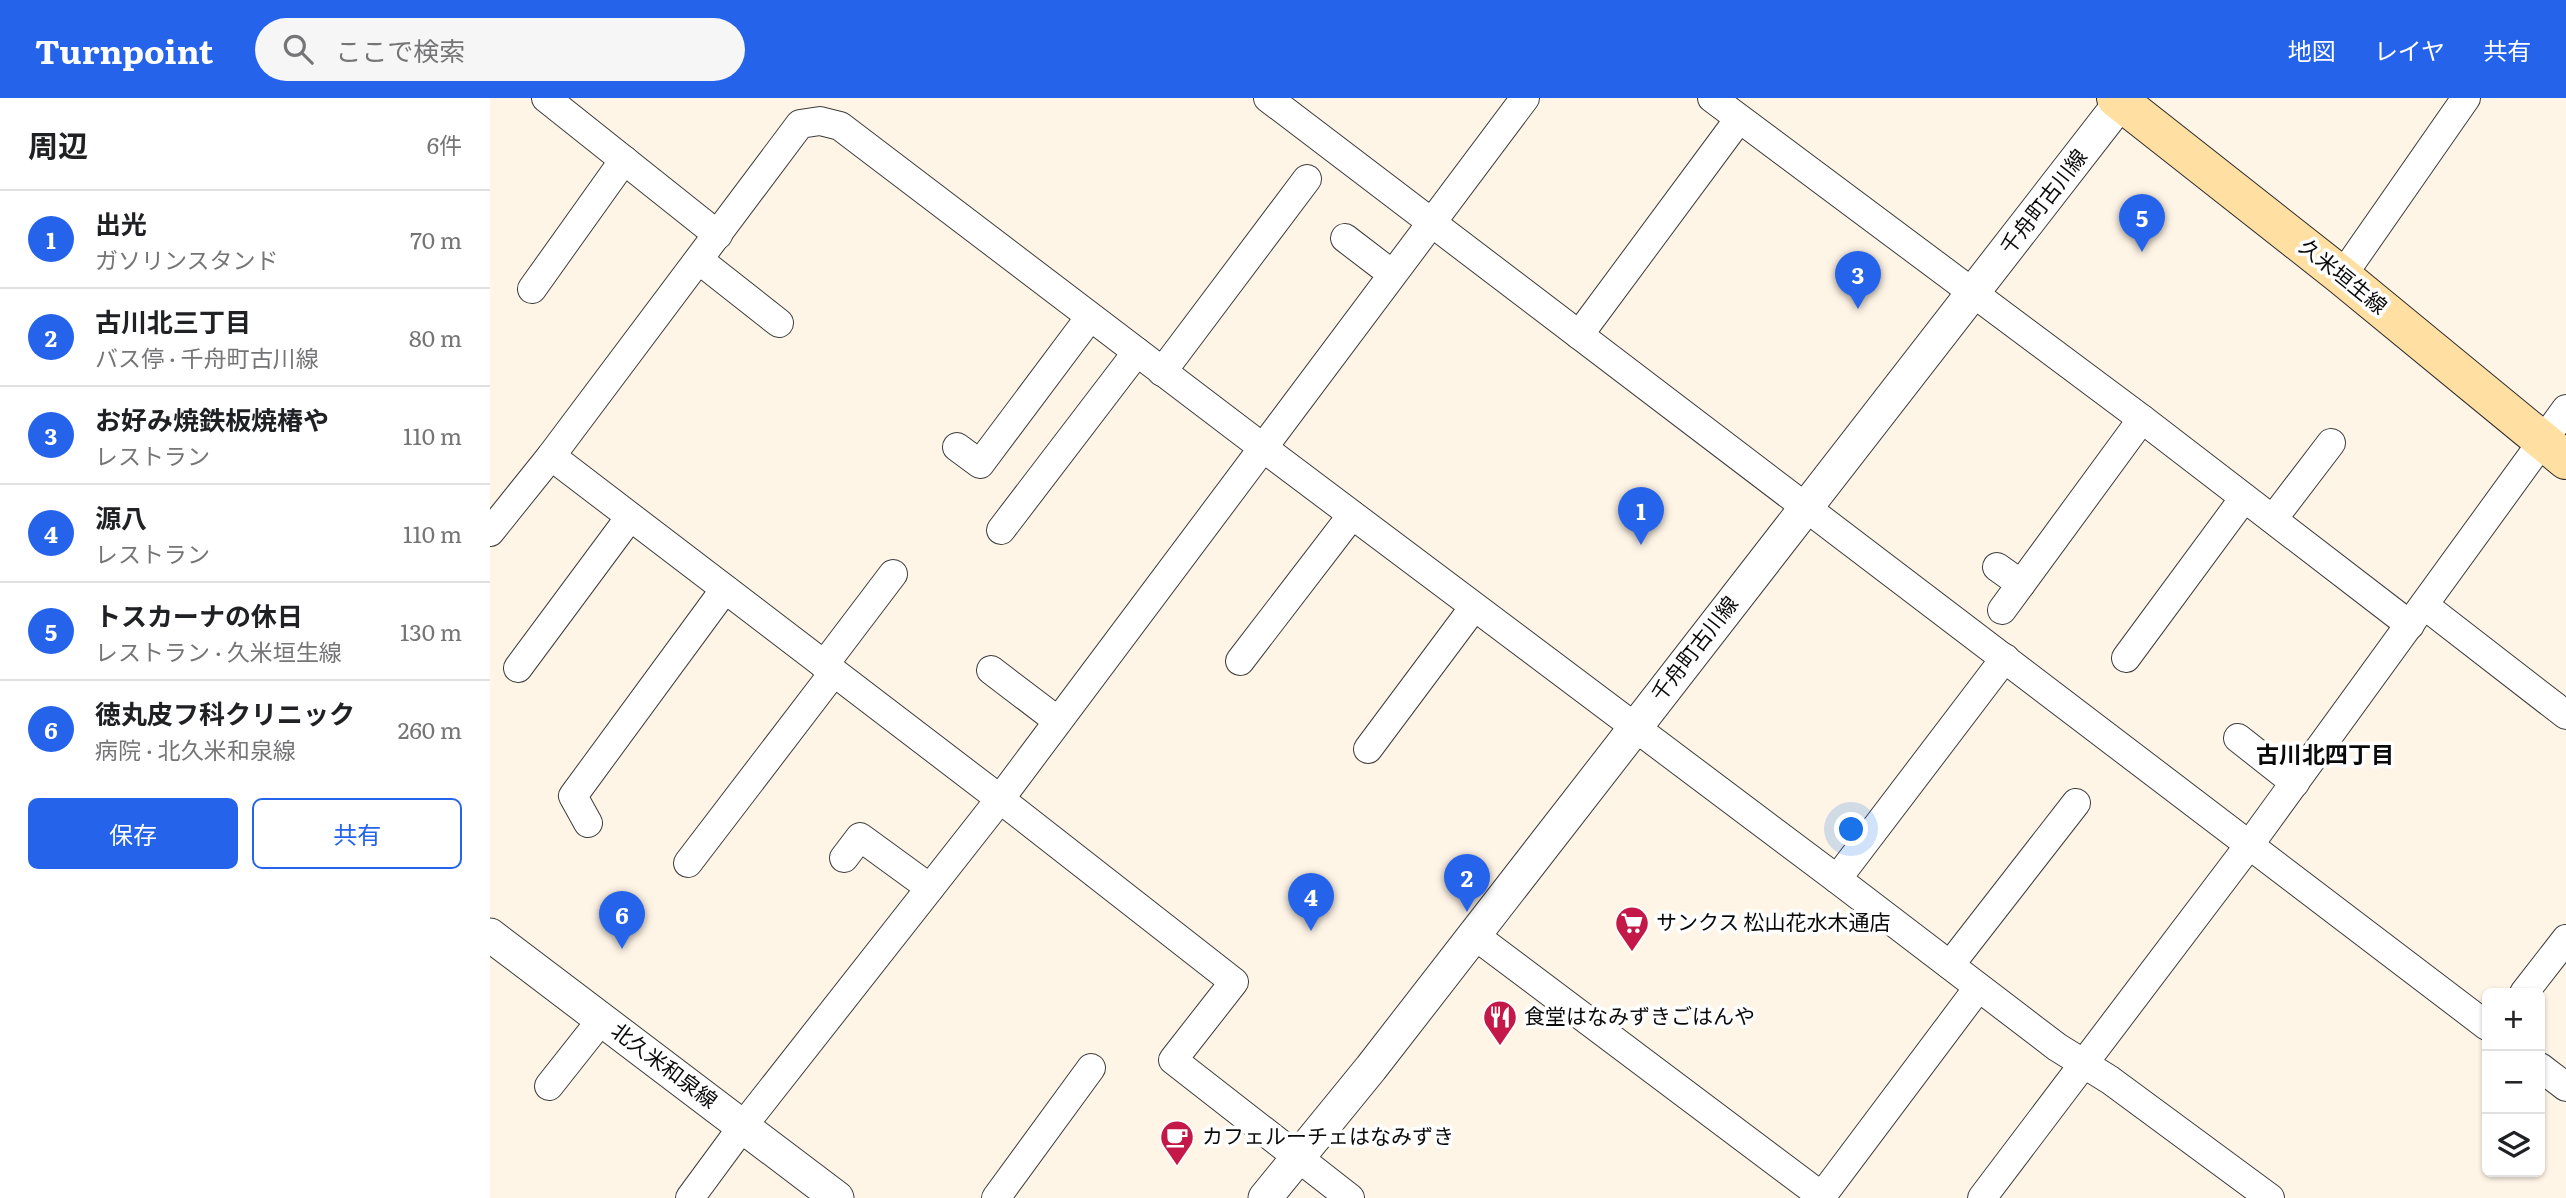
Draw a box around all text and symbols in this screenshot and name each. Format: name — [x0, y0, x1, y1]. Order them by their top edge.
search box — [255, 18, 745, 81]
text: Turnpoint — [35, 25, 213, 74]
icon: search — [279, 30, 317, 68]
text: ここで検索 — [335, 30, 465, 69]
text: 地図 — [2288, 32, 2336, 67]
text: レイヤ — [2374, 32, 2445, 67]
text: 共有 — [2483, 32, 2531, 67]
text: 周辺 — [28, 122, 88, 166]
text: 6件 — [427, 127, 462, 161]
street label: 千舟町古川線 — [1991, 141, 2093, 260]
pin: 5 — [2119, 194, 2165, 252]
text: 出光 — [95, 203, 147, 242]
text: 1 — [46, 222, 56, 256]
text: 70 m — [410, 222, 462, 256]
street label: 久米垣生線 — [2294, 230, 2395, 320]
text: ガソリンスタンド — [95, 242, 279, 276]
pin: 3 — [1835, 251, 1881, 309]
text: 古川北三丁目 — [95, 301, 251, 340]
text: 2 — [45, 320, 57, 354]
text: 80 m — [409, 320, 462, 354]
text: バス停 · 千舟町古川線 — [95, 340, 319, 374]
text: お好み焼鉄板焼椿や — [95, 399, 329, 438]
text: 3 — [45, 418, 57, 452]
text: 110 m — [403, 418, 462, 452]
text: レストラン — [95, 438, 210, 472]
pin: 1 — [1618, 487, 1664, 545]
text: 源八 — [95, 497, 147, 536]
text: 4 — [44, 516, 58, 550]
text: 110 m — [403, 516, 462, 550]
text: レストラン — [95, 536, 210, 570]
street label: 千舟町古川線 — [1642, 588, 1744, 707]
text: トスカーナの休日 — [95, 595, 303, 634]
text: 5 — [45, 614, 57, 648]
text: 130 m — [400, 614, 462, 648]
text: レストラン · 久米垣生線 — [95, 634, 342, 668]
text: 徳丸皮フ科クリニック — [95, 693, 355, 732]
text: 6 — [44, 712, 58, 746]
text: 260 m — [398, 712, 462, 746]
text: 病院 · 北久米和泉線 — [95, 732, 296, 766]
district label: 古川北四丁目 — [2256, 736, 2394, 770]
button: 保存 — [28, 798, 238, 869]
button: 共有 — [252, 798, 462, 869]
your location — [1834, 812, 1868, 846]
pin: 2 — [1444, 854, 1490, 912]
pin: 4 — [1288, 873, 1334, 931]
pin: 6 — [599, 891, 645, 949]
supermarket icon: サンクス 松山花水木通店 — [1613, 904, 1651, 953]
place label: サンクス 松山花水木通店 — [1656, 905, 1891, 936]
map controls — [2482, 988, 2545, 1177]
button: + — [2482, 988, 2545, 1051]
restaurant icon: 食堂はなみずきごはんや — [1481, 998, 1519, 1047]
place label: 食堂はなみずきごはんや — [1524, 999, 1755, 1030]
street label: 北久米和泉線 — [606, 1014, 725, 1114]
button: − — [2482, 1051, 2545, 1114]
button: layers — [2482, 1114, 2545, 1177]
cafe icon: カフェルーチェはなみずき — [1158, 1118, 1196, 1167]
place label: カフェルーチェはなみずき — [1202, 1119, 1454, 1150]

